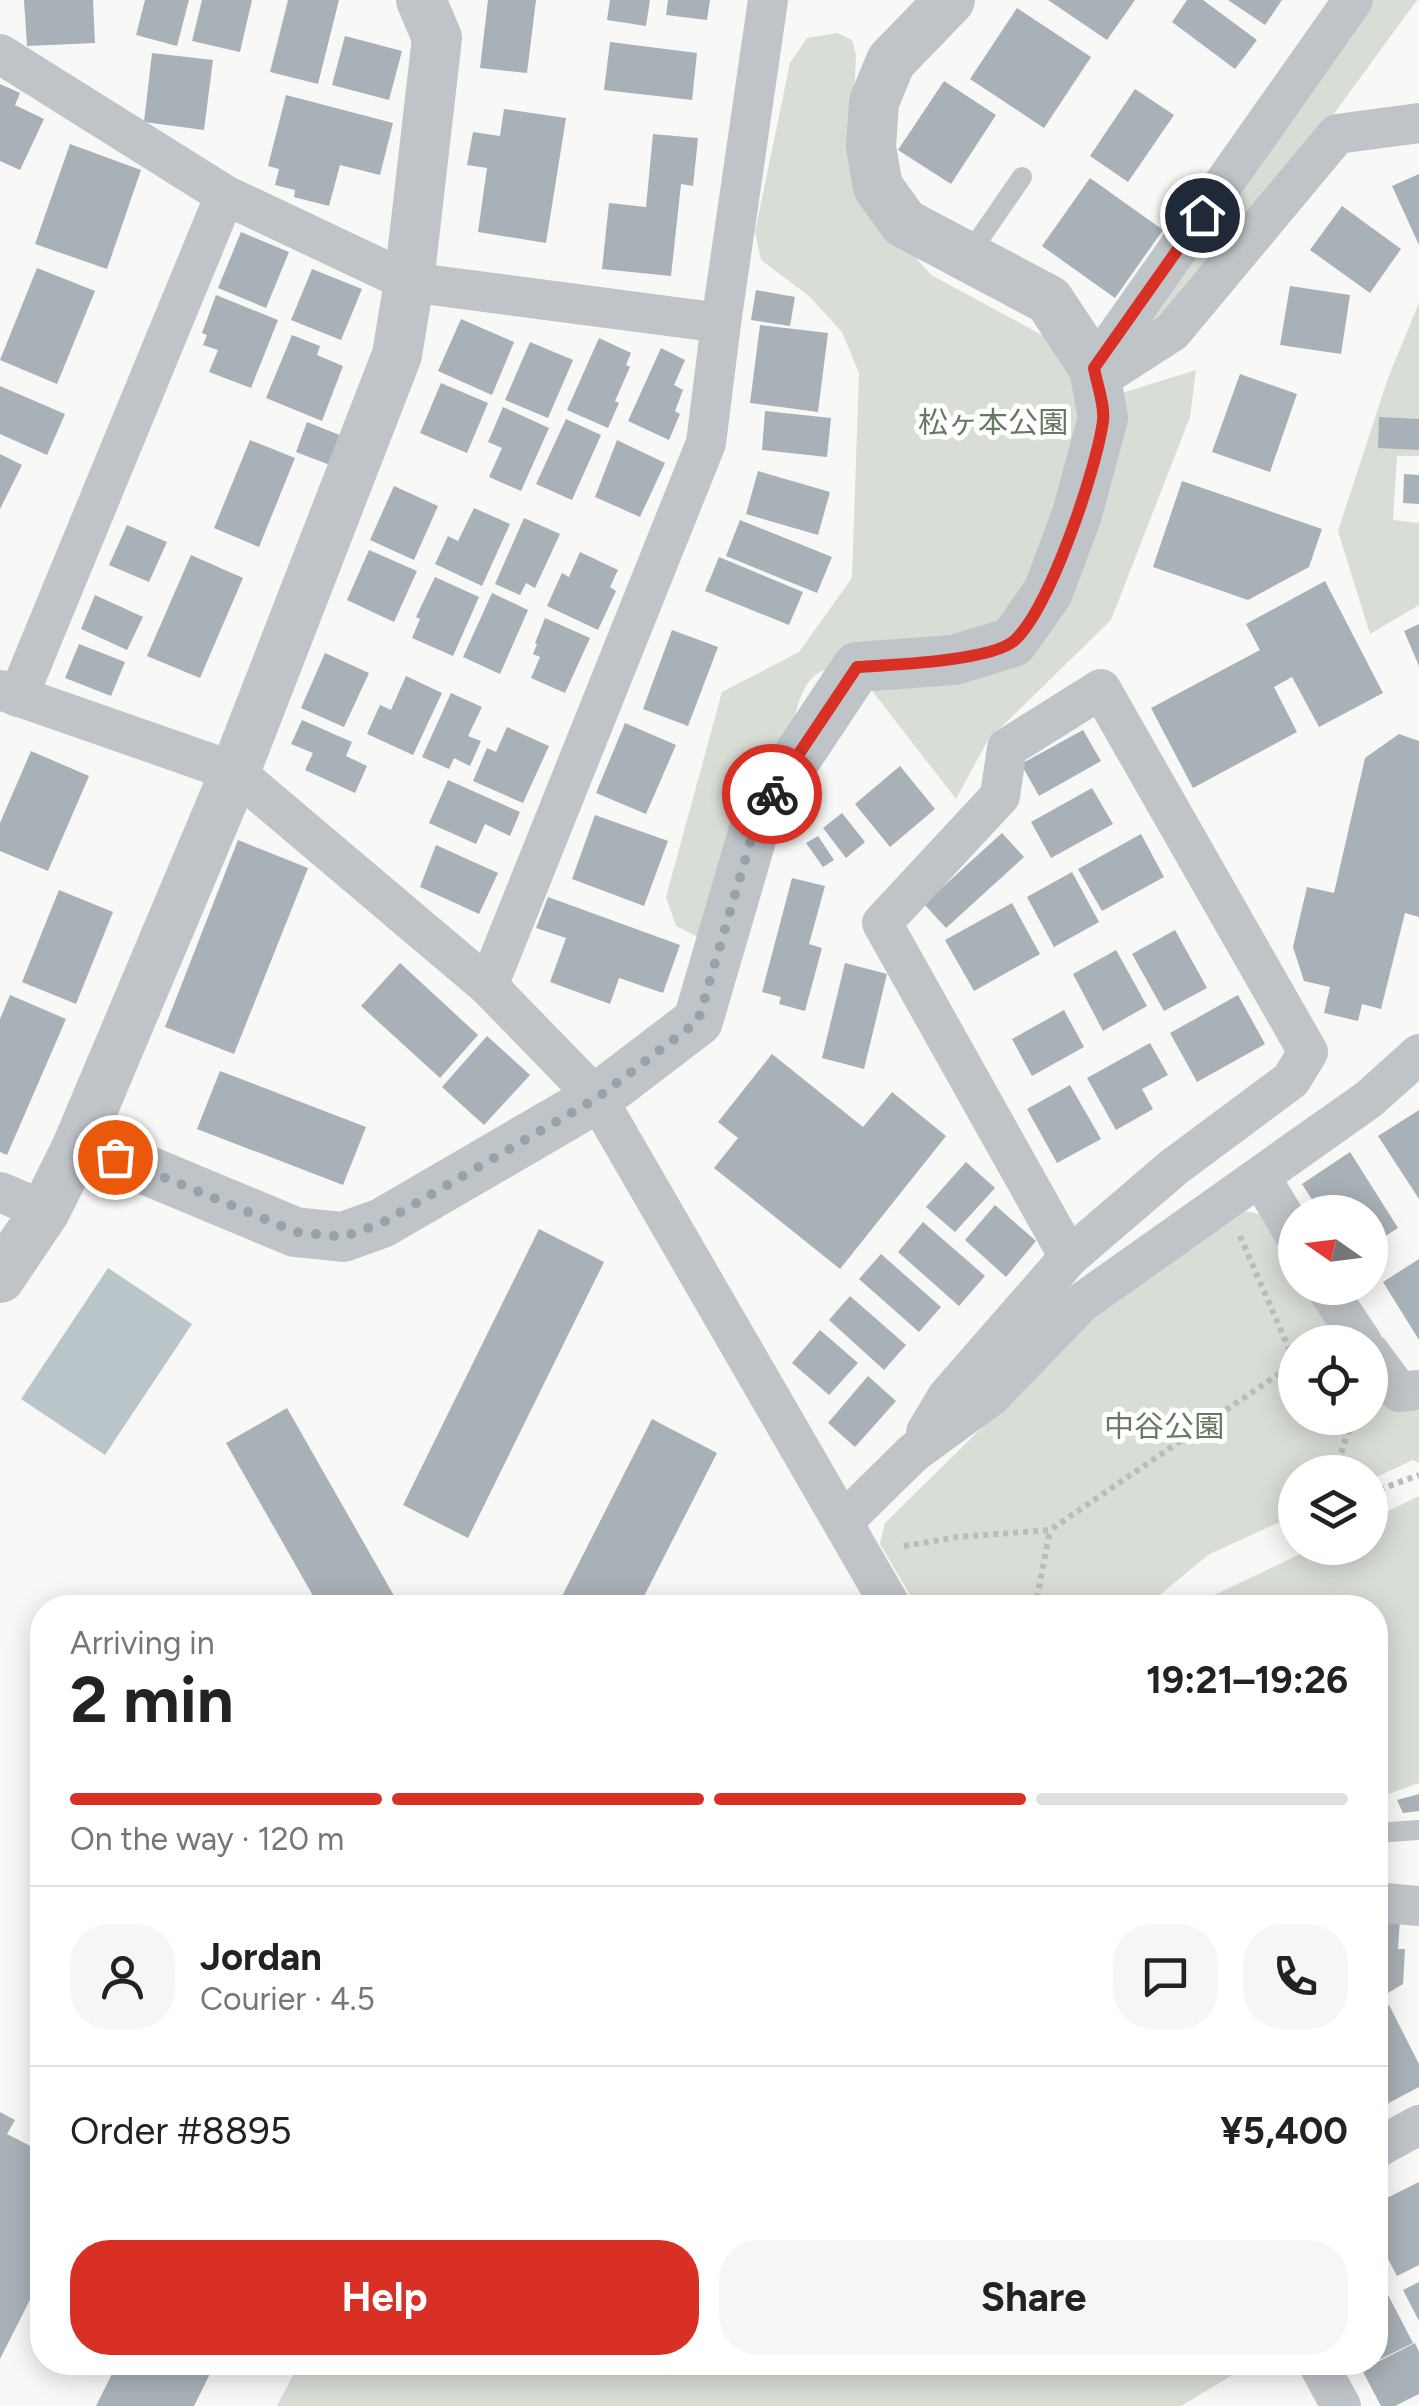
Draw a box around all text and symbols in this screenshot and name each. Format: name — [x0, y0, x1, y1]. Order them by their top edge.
pin — [1160, 173, 1245, 258]
icon: home — [1175, 188, 1230, 243]
park label: 松ヶ本公園 — [918, 404, 1068, 441]
courier — [722, 744, 822, 844]
icon: bike — [745, 767, 800, 822]
pin — [73, 1115, 158, 1200]
icon: bag — [88, 1130, 143, 1185]
north arrow — [1278, 1195, 1388, 1305]
map controls — [1278, 1195, 1388, 1565]
button: locate — [1278, 1325, 1388, 1435]
park label: 中谷公園 — [1104, 1408, 1224, 1445]
button: layers — [1278, 1455, 1388, 1565]
text: Arriving in — [70, 1624, 215, 1662]
text: 19:21–19:26 — [1146, 1657, 1348, 1703]
text: 2 min — [70, 1660, 234, 1738]
text: On the way · 120 m — [70, 1820, 344, 1858]
button: person — [70, 1924, 175, 2029]
button: chat — [1113, 1924, 1218, 2029]
button: phone — [1243, 1924, 1348, 2029]
text: Jordan — [200, 1934, 322, 1980]
text: Courier · 4.5 — [200, 1980, 375, 2018]
text: Order #8895 — [70, 2108, 292, 2154]
text: ¥5,400 — [1220, 2108, 1348, 2154]
button: Help — [70, 2240, 699, 2355]
button: Share — [719, 2240, 1348, 2355]

